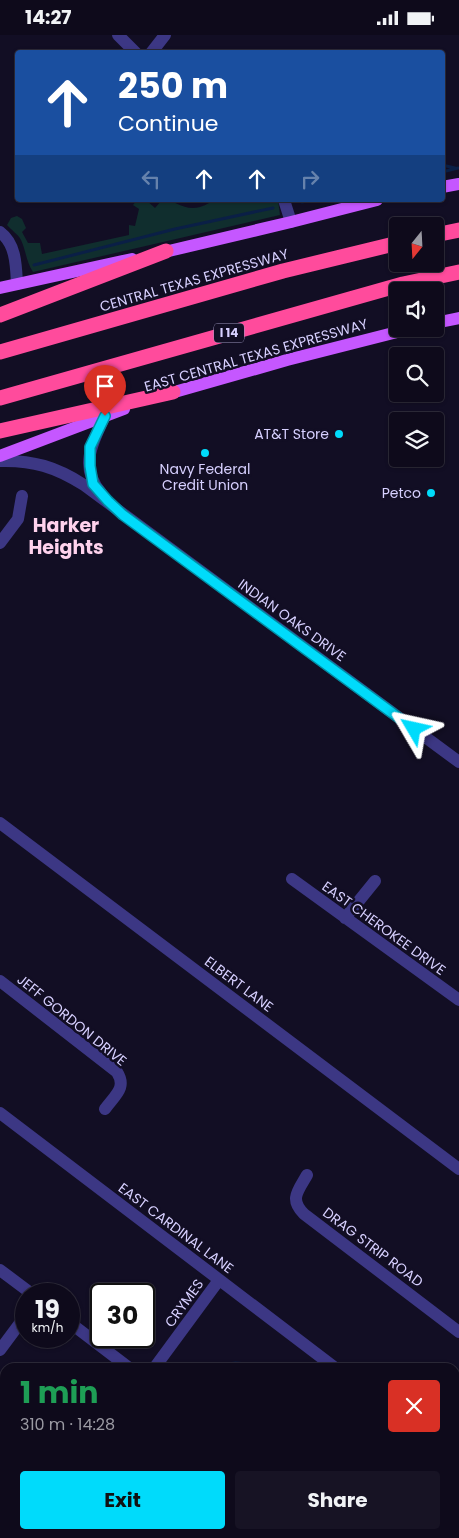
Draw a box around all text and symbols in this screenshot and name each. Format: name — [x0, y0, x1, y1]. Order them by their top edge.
text: 14:27 — [25, 4, 71, 31]
text: 250 m — [118, 61, 228, 110]
icon: ahead — [35, 70, 100, 135]
text: Continue — [118, 108, 218, 139]
icon: left — [137, 165, 165, 193]
icon: ahead — [190, 165, 218, 193]
icon: ahead — [243, 165, 271, 193]
icon: right — [296, 165, 324, 193]
north arrow — [389, 217, 444, 273]
map controls — [389, 217, 444, 467]
street label: CENTRAL TEXAS EXPRESSWAY — [97, 243, 291, 317]
button: sound — [389, 282, 444, 337]
street label: EAST CENTRAL TEXAS EXPRESSWAY — [142, 313, 370, 397]
road number: I 14 — [214, 323, 244, 343]
button: search — [389, 347, 444, 402]
pin — [84, 365, 126, 416]
icon: arrive — [91, 372, 119, 400]
button: layers — [389, 412, 444, 467]
place label: AT&T Store — [254, 424, 329, 444]
marker: AT&T Store — [333, 428, 345, 440]
marker: Navy Federal Credit Union — [199, 447, 211, 459]
place label: Navy Federal Credit Union — [160, 459, 250, 495]
place label: Petco — [382, 483, 421, 503]
marker: Petco — [425, 487, 437, 499]
district label: Harker Heights — [28, 512, 104, 561]
street label: INDIAN OAKS DRIVE — [234, 574, 350, 666]
position arrow — [387, 702, 439, 754]
street label: EAST CHEROKEE DRIVE — [318, 876, 450, 980]
street label: ELBERT LANE — [201, 952, 277, 1016]
street label: JEFF GORDON DRIVE — [13, 969, 131, 1071]
street label: EAST CARDINAL LANE — [114, 1178, 238, 1278]
street label: DRAG STRIP ROAD — [319, 1203, 427, 1291]
street label: CRYMES — [160, 1275, 208, 1331]
speed limit sign: 30 — [90, 1283, 155, 1348]
text: 19 — [35, 1292, 60, 1327]
text: km/h — [32, 1319, 63, 1336]
text: 1 min — [20, 1371, 98, 1414]
button: close — [388, 1380, 440, 1432]
text: 310 m · 14:28 — [20, 1413, 115, 1436]
button: Exit — [20, 1471, 225, 1529]
button: Share — [235, 1471, 440, 1529]

